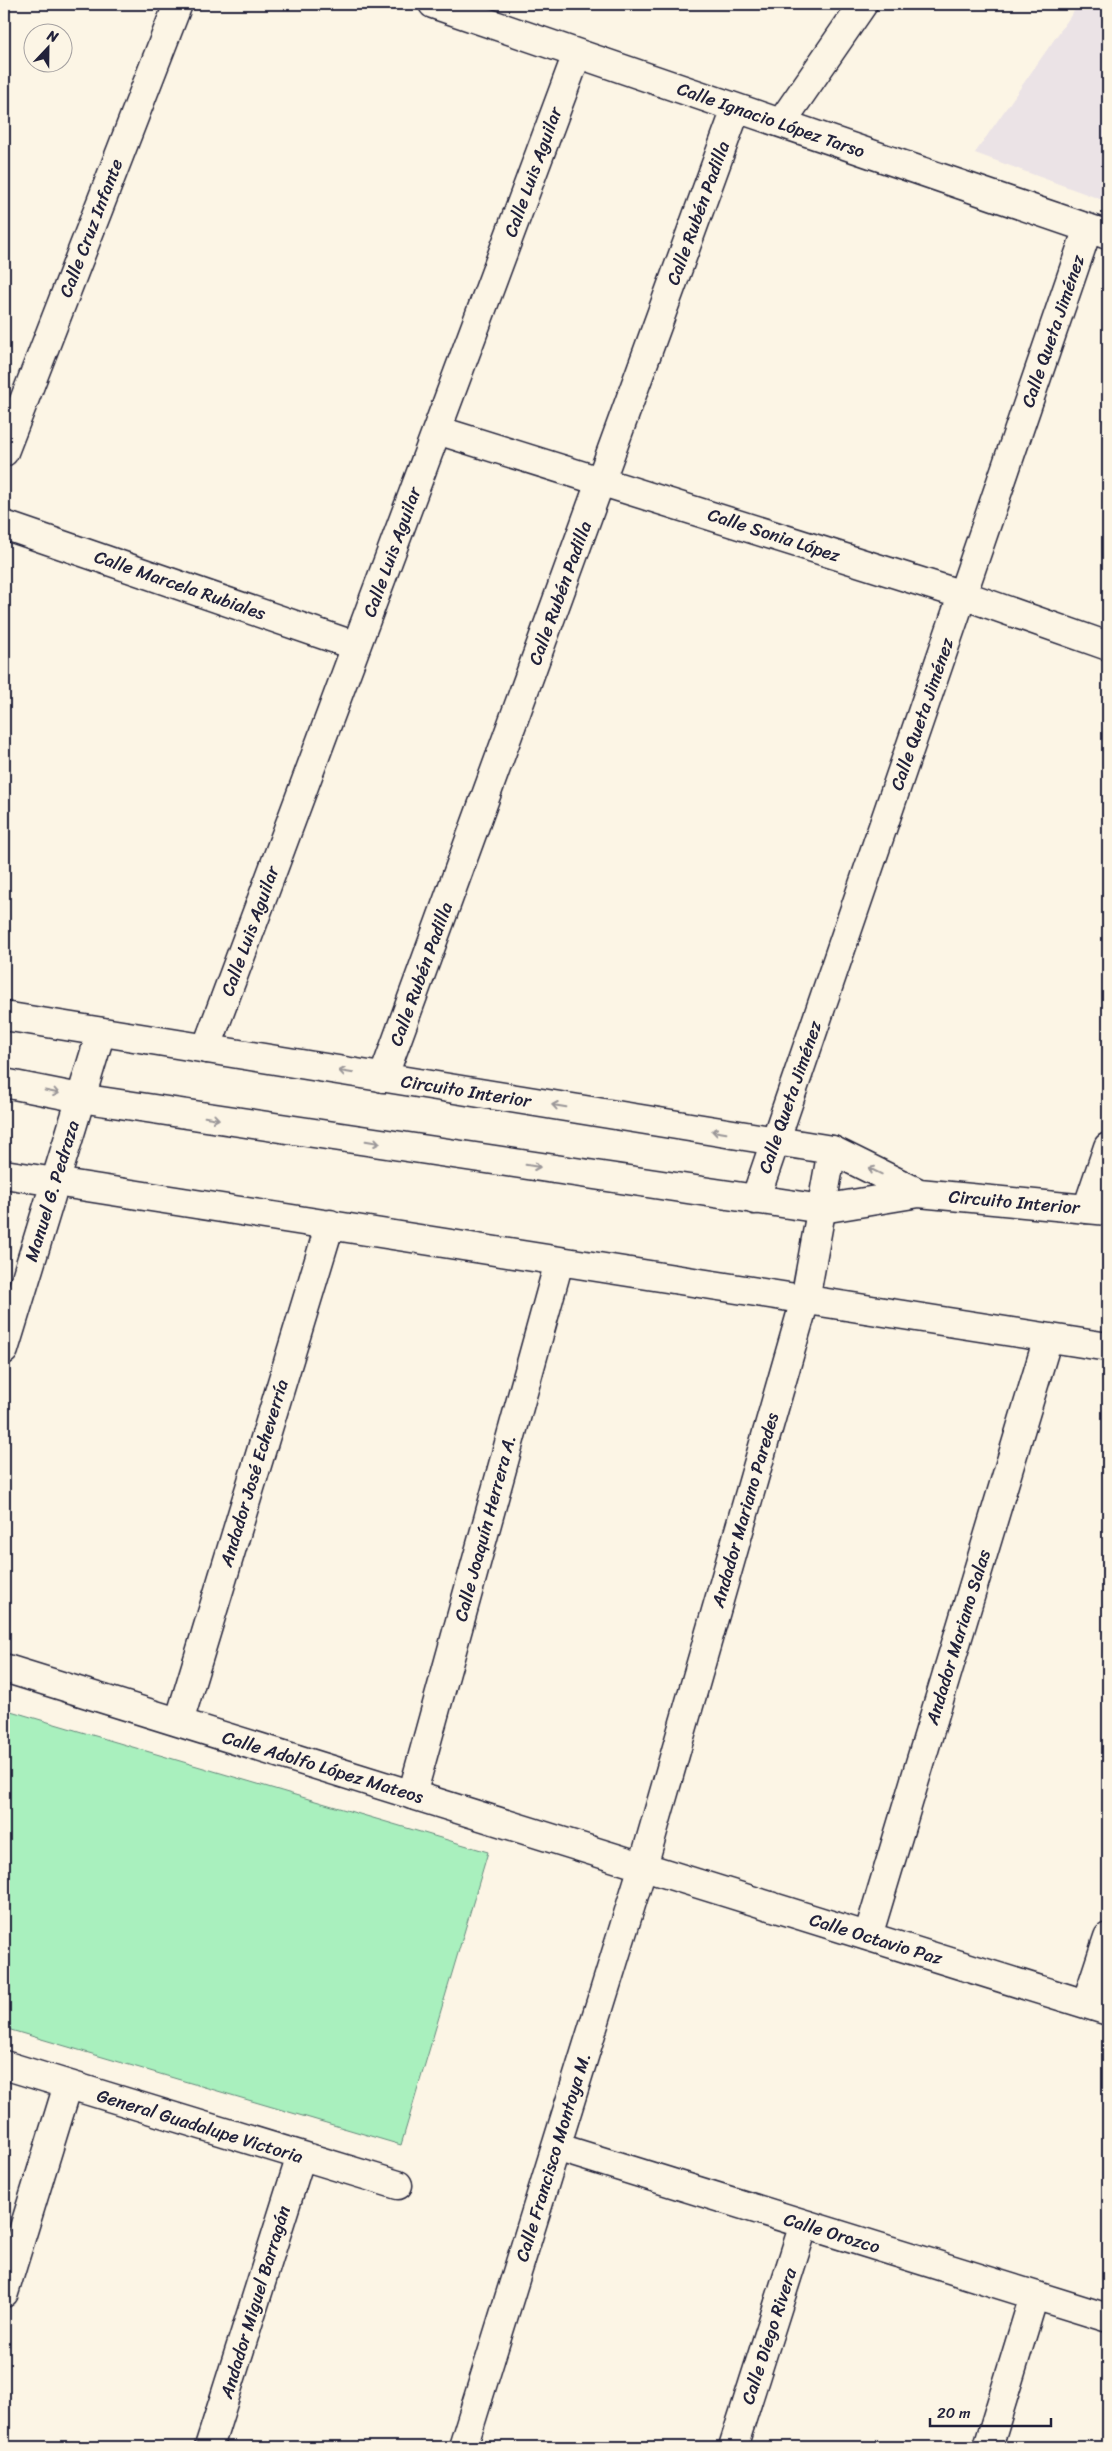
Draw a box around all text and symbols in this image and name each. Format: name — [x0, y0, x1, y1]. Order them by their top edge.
north arrow — [22, 22, 72, 72]
text: N — [43, 23, 62, 50]
street label: Calle Ignacio López Tarso — [673, 73, 869, 167]
street label: Calle Luis Aguilar — [495, 101, 572, 242]
street label: Calle Rubén Padilla — [657, 136, 739, 290]
street label: Calle Cruz Infante — [50, 154, 132, 302]
street label: Calle Queta Jiménez — [1012, 250, 1094, 412]
street label: Calle Luis Aguilar — [354, 481, 431, 622]
street label: Calle Sonia López — [704, 499, 845, 572]
street label: Calle Rubén Padilla — [519, 516, 601, 670]
street label: Calle Marcela Rubiales — [90, 541, 271, 630]
street label: Calle Queta Jiménez — [881, 633, 963, 795]
street label: Calle Luis Aguilar — [212, 860, 289, 1001]
street label: Calle Rubén Padilla — [380, 897, 462, 1051]
street label: Calle Queta Jiménez — [749, 1016, 831, 1178]
street label: Circuito Interior — [399, 1065, 535, 1117]
one-way arrow — [339, 1067, 355, 1077]
one-way arrow — [43, 1088, 59, 1098]
one-way arrow — [551, 1101, 567, 1111]
one-way arrow — [204, 1113, 220, 1123]
street label: Manuel G. Pedraza — [15, 1116, 89, 1266]
one-way arrow — [711, 1126, 727, 1136]
one-way arrow — [364, 1137, 380, 1147]
one-way arrow — [525, 1162, 541, 1172]
one-way arrow — [868, 1166, 883, 1176]
street label: Circuito Interior — [947, 1180, 1082, 1224]
street label: Andador José Echeverría — [210, 1375, 298, 1572]
street label: Andador Mariano Paredes — [702, 1408, 788, 1612]
street label: Calle Joaquín Herrera A. — [445, 1431, 525, 1625]
street label: Andador Mariano Salas — [916, 1545, 1000, 1730]
street label: Calle Adolfo López Mateos — [218, 1721, 428, 1813]
street label: Calle Octavio Paz — [805, 1904, 947, 1975]
street label: Calle Francisco Montoya M. — [506, 2048, 600, 2266]
street label: General Guadalupe Victoria — [93, 2079, 307, 2173]
street label: Andador Miguel Barragán — [210, 2201, 300, 2403]
street label: Calle Orozco — [780, 2203, 884, 2263]
street label: Calle Diego Rivera — [732, 2263, 806, 2409]
scale bar — [930, 2396, 1051, 2428]
text: 20 m — [937, 2400, 971, 2426]

